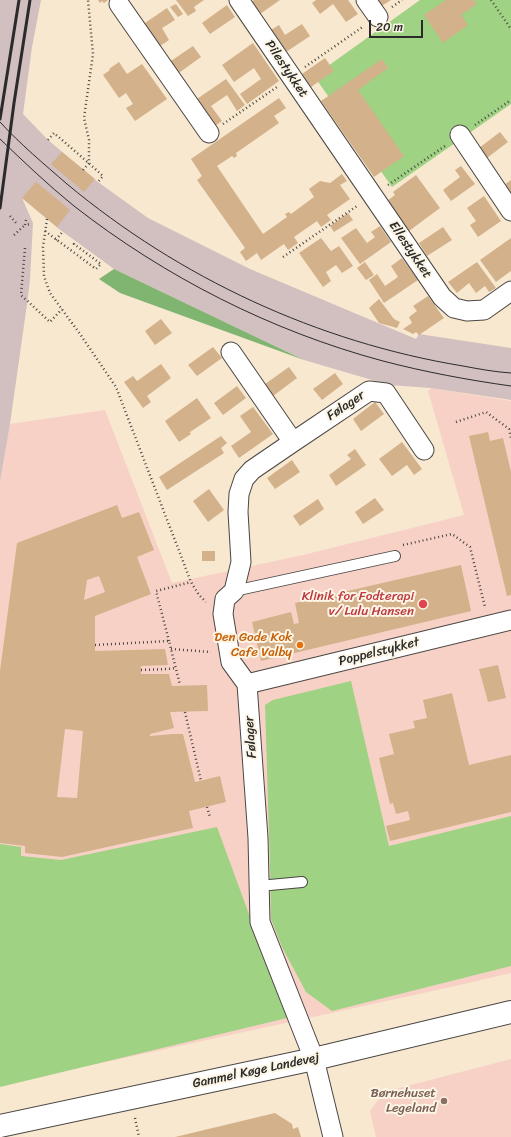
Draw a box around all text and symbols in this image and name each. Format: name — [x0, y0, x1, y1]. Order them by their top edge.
scale bar — [371, 12, 425, 38]
text: 20 m — [376, 16, 403, 38]
street label: Pilestykket — [261, 37, 311, 101]
street label: Ellestykket — [385, 219, 435, 281]
street label: Følager — [324, 388, 368, 424]
place label: Klinik for Fodterapi v/ Lulu Hansen — [302, 589, 414, 620]
marker: Klinik for Fodterapi v/ Lulu Hansen — [417, 598, 429, 610]
place label: Den Gode Kok Cafe Valby — [214, 630, 292, 661]
street label: Poppelstykket — [337, 634, 421, 670]
marker: Den Gode Kok Cafe Valby — [295, 640, 305, 650]
street label: Følager — [242, 715, 260, 759]
street label: Gammel Køge Landevej — [191, 1050, 321, 1092]
place label: Børnehuset Legeland — [370, 1086, 436, 1117]
marker: Børnehuset Legeland — [439, 1096, 449, 1106]

